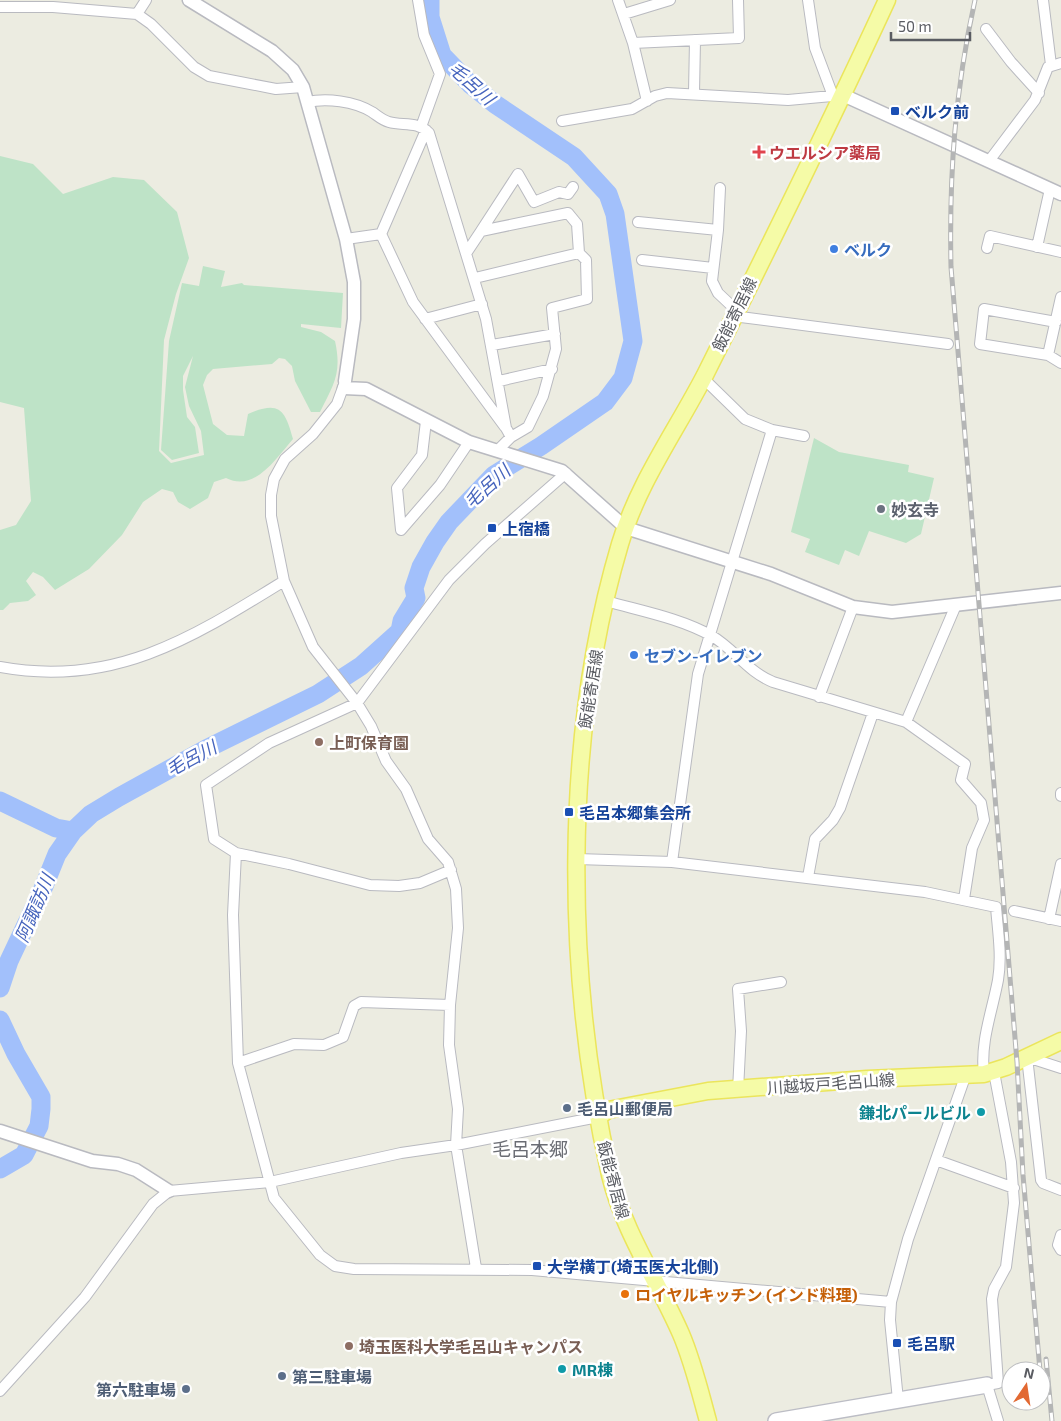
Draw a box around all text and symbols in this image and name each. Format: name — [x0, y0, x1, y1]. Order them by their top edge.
scale bar — [891, 10, 970, 42]
text: 50 m — [898, 17, 932, 35]
water label: 毛呂川 — [445, 57, 501, 111]
place label: ベルク前 — [905, 102, 969, 121]
marker: ベルク前 — [889, 105, 901, 117]
place label: ウエルシア薬局 — [769, 143, 881, 162]
marker: ウエルシア薬局 — [753, 146, 765, 158]
place label: ベルク — [844, 240, 892, 259]
marker: ベルク — [828, 243, 840, 255]
street label: 飯能寄居線 — [708, 274, 760, 354]
water label: 毛呂川 — [460, 458, 516, 512]
place label: 妙玄寺 — [891, 500, 939, 519]
marker: 妙玄寺 — [875, 503, 887, 515]
place label: 上宿橋 — [502, 519, 550, 538]
marker: 上宿橋 — [486, 522, 498, 534]
place label: セブン-イレブン — [644, 646, 763, 665]
street label: 飯能寄居線 — [574, 648, 606, 730]
marker: セブン-イレブン — [628, 649, 640, 661]
place label: 上町保育園 — [329, 733, 409, 752]
water label: 毛呂川 — [162, 735, 222, 780]
marker: 上町保育園 — [313, 736, 325, 748]
place label: 毛呂本郷集会所 — [579, 803, 691, 822]
marker: 毛呂本郷集会所 — [563, 806, 575, 818]
water label: 阿諏訪川 — [10, 869, 59, 945]
street label: 川越坂戸毛呂山線 — [766, 1069, 896, 1097]
place label: 毛呂山郵便局 — [577, 1099, 673, 1118]
marker: 毛呂山郵便局 — [561, 1102, 573, 1114]
place label: 鎌北パールビル — [859, 1103, 971, 1122]
marker: 鎌北パールビル — [975, 1106, 987, 1118]
district label: 毛呂本郷 — [492, 1137, 568, 1160]
street label: 飯能寄居線 — [594, 1139, 634, 1221]
place label: 大学横丁(埼玉医大北側) — [547, 1257, 719, 1276]
marker: 大学横丁(埼玉医大北側) — [531, 1260, 543, 1272]
place label: ロイヤルキッチン (インド料理) — [635, 1285, 858, 1304]
marker: ロイヤルキッチン (インド料理) — [619, 1288, 631, 1300]
place label: 毛呂駅 — [907, 1334, 955, 1353]
place label: 埼玉医科大学毛呂山キャンパス — [359, 1337, 583, 1356]
marker: 毛呂駅 — [891, 1337, 903, 1349]
marker: 埼玉医科大学毛呂山キャンパス — [343, 1340, 355, 1352]
place label: MR棟 — [572, 1360, 613, 1379]
north arrow — [1001, 1361, 1051, 1411]
marker: MR棟 — [556, 1363, 568, 1375]
text: N — [1022, 1363, 1036, 1382]
place label: 第三駐車場 — [292, 1367, 372, 1386]
marker: 第三駐車場 — [276, 1370, 288, 1382]
place label: 第六駐車場 — [96, 1380, 176, 1399]
marker: 第六駐車場 — [180, 1383, 192, 1395]

